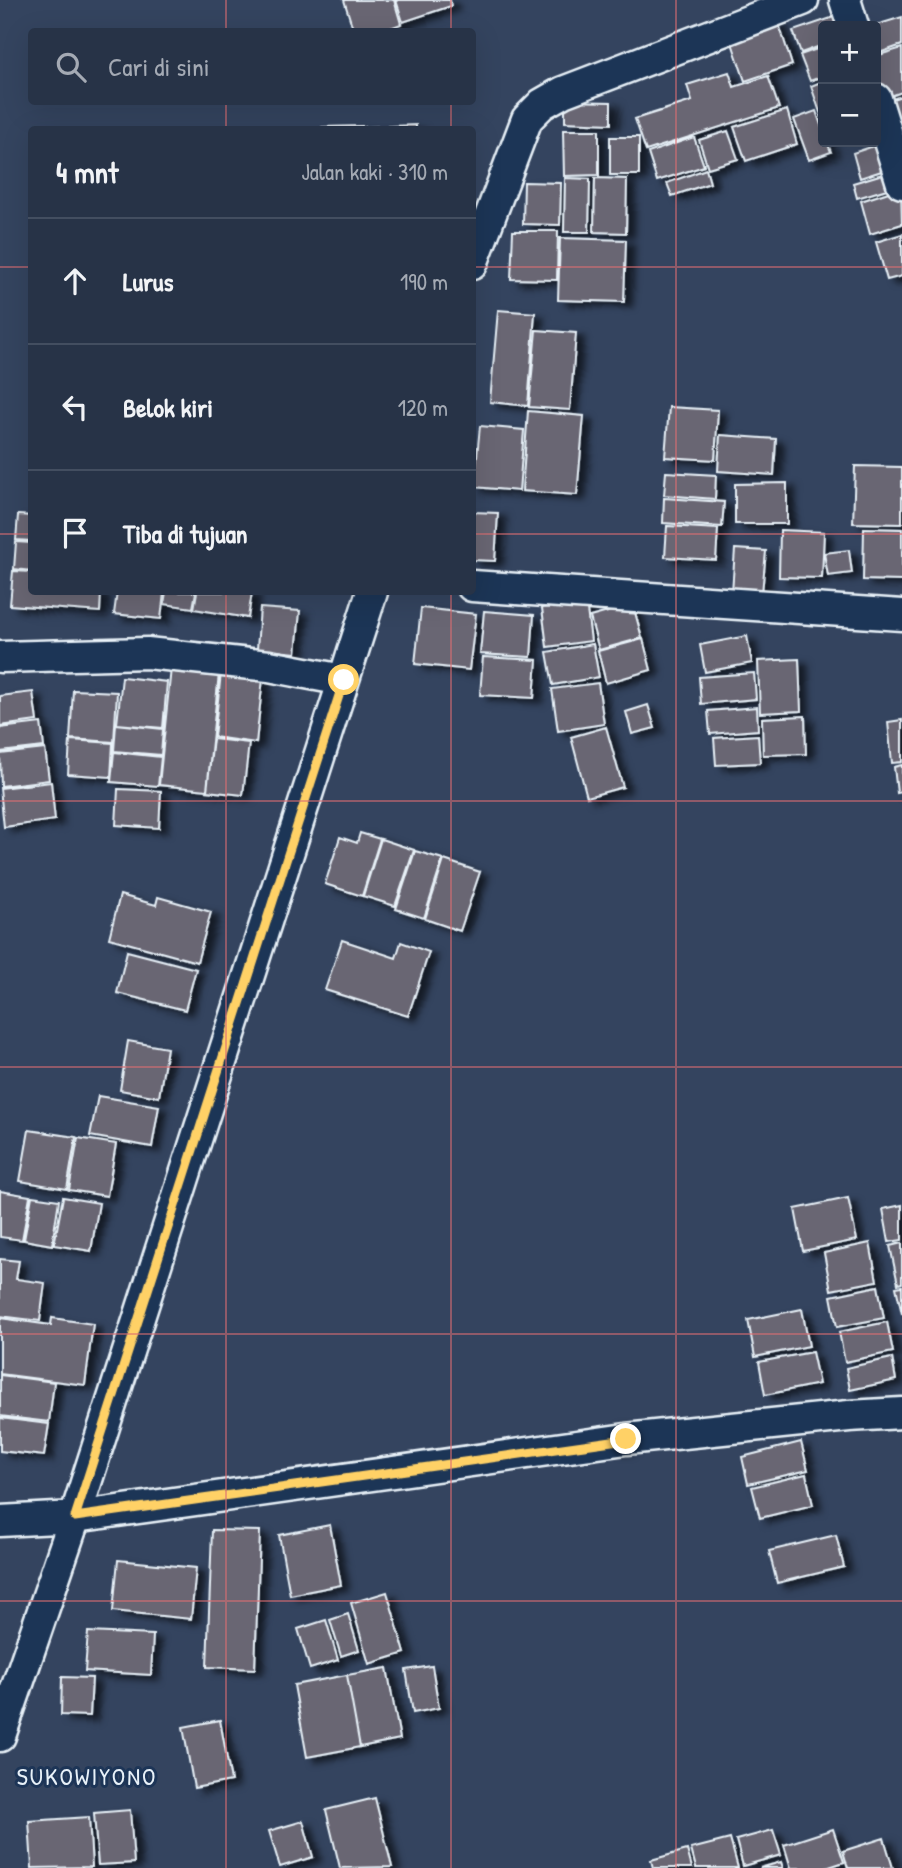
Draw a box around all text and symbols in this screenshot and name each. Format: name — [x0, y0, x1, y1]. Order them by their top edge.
map controls — [818, 21, 881, 147]
button: + — [818, 21, 881, 84]
search box — [28, 28, 476, 105]
icon: search — [52, 48, 90, 86]
text: Cari di sini — [108, 49, 210, 84]
button: − — [818, 84, 881, 147]
text: 4 mnt — [56, 152, 118, 192]
text: Jalan kaki · 310 m — [301, 156, 448, 187]
icon: ahead — [56, 262, 94, 300]
text: Lurus — [123, 264, 174, 299]
text: 190 m — [400, 266, 448, 297]
icon: left — [56, 388, 94, 426]
text: Belok kiri — [123, 390, 213, 425]
text: 120 m — [398, 392, 448, 423]
icon: arrive — [56, 514, 94, 552]
text: Tiba di tujuan — [123, 516, 248, 551]
route start — [328, 664, 359, 695]
route end — [610, 1423, 641, 1454]
district label: SUKOWIYONO — [17, 1760, 157, 1792]

